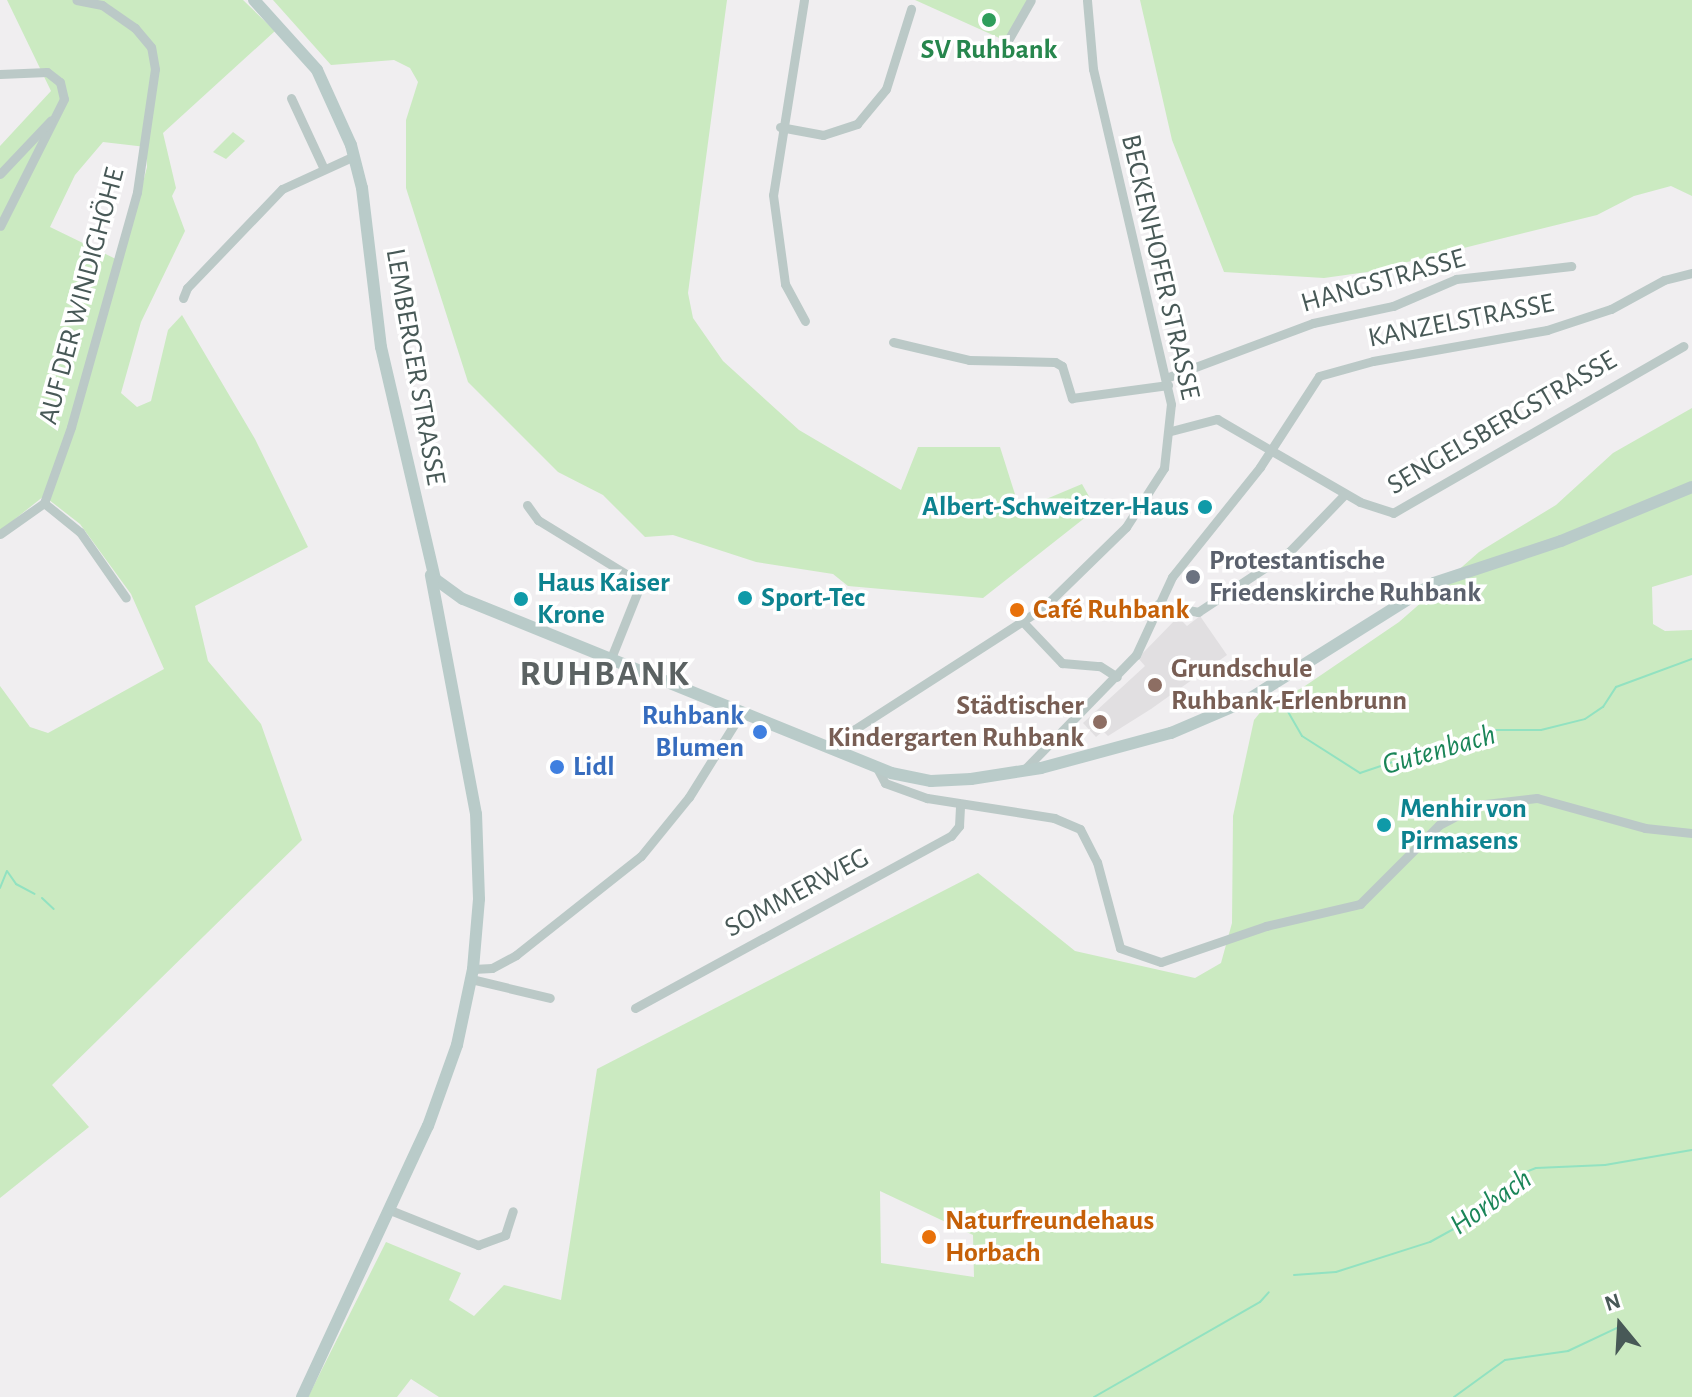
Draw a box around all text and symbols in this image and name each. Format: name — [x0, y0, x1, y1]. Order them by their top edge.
marker: SV Ruhbank — [980, 11, 998, 29]
place label: SV Ruhbank — [921, 33, 1057, 67]
street label: BECKENHOFER STRASSE — [1113, 131, 1207, 403]
street label: AUF DER WINDIGHÖHE — [32, 164, 132, 428]
street label: HANGSTRASSE — [1297, 242, 1469, 320]
street label: LEMBERGER STRASSE — [378, 246, 452, 488]
street label: KANZELSTRASSE — [1365, 287, 1557, 355]
street label: SENGELSBERGSTRASSE — [1381, 344, 1623, 502]
place label: Albert-Schweitzer-Haus — [922, 490, 1189, 524]
marker: Albert-Schweitzer-Haus — [1196, 498, 1214, 516]
place label: Protestantische Friedenskirche Ruhbank — [1209, 544, 1481, 610]
place label: Haus Kaiser Krone — [537, 566, 670, 632]
marker: Protestantische Friedenskirche Ruhbank — [1184, 568, 1202, 586]
place label: Sport-Tec — [761, 581, 865, 615]
marker: Sport-Tec — [736, 589, 754, 607]
marker: Haus Kaiser Krone — [512, 590, 530, 608]
place label: Café Ruhbank — [1033, 593, 1189, 627]
marker: Café Ruhbank — [1008, 601, 1026, 619]
place label: Grundschule Ruhbank-Erlenbrunn — [1171, 652, 1407, 718]
district label: RUHBANK — [519, 653, 691, 697]
marker: Grundschule Ruhbank-Erlenbrunn — [1146, 676, 1164, 694]
place label: Städtischer Kindergarten Ruhbank — [827, 689, 1084, 755]
place label: Ruhbank Blumen — [642, 699, 744, 765]
marker: Städtischer Kindergarten Ruhbank — [1091, 713, 1109, 731]
water label: Gutenbach — [1378, 717, 1500, 783]
marker: Ruhbank Blumen — [751, 723, 769, 741]
place label: Lidl — [573, 750, 615, 784]
marker: Lidl — [548, 758, 566, 776]
place label: Menhir von Pirmasens — [1400, 792, 1527, 858]
marker: Menhir von Pirmasens — [1375, 816, 1393, 834]
street label: SOMMERWEG — [719, 841, 875, 945]
water label: Horbach — [1443, 1161, 1539, 1243]
place label: Naturfreundehaus Horbach — [945, 1204, 1154, 1270]
marker: Naturfreundehaus Horbach — [920, 1228, 938, 1246]
north arrow — [1580, 1285, 1660, 1365]
text: N — [1602, 1289, 1623, 1315]

